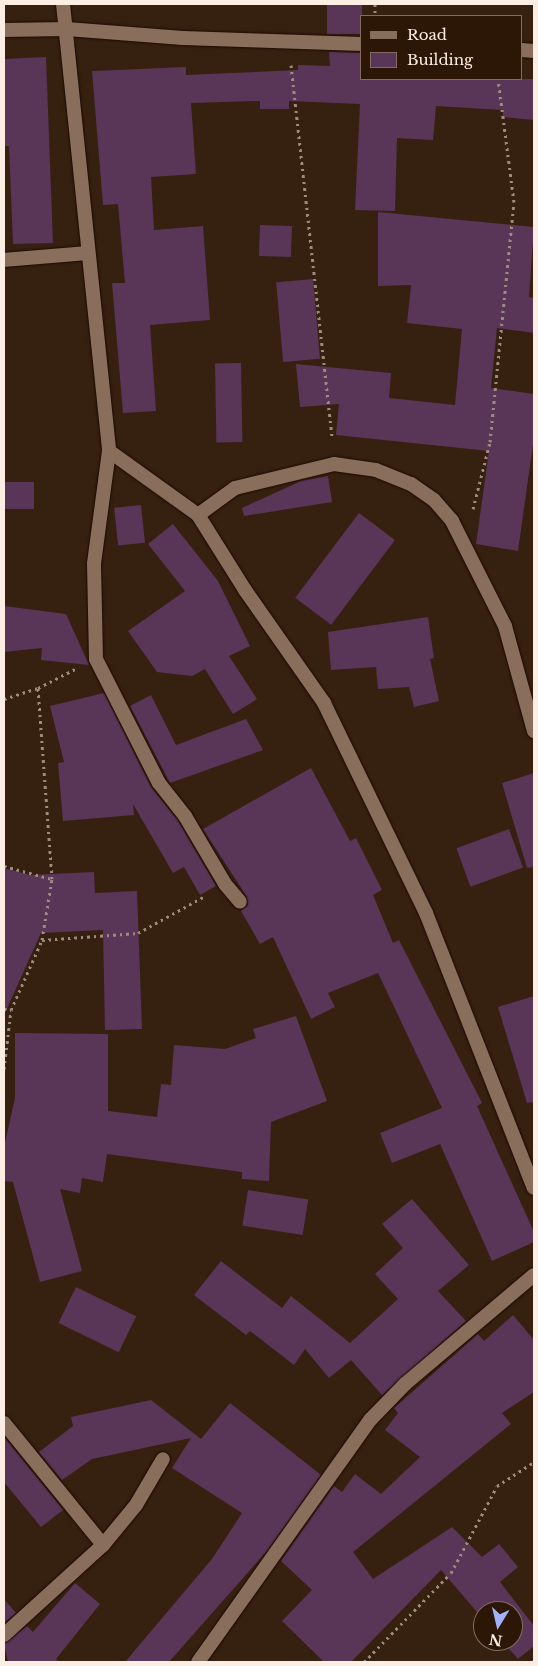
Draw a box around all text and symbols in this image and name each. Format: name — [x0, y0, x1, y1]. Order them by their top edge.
legend — [360, 15, 523, 80]
text: Road — [407, 25, 447, 44]
text: Building — [407, 50, 473, 69]
north arrow — [473, 1601, 523, 1651]
text: N — [488, 1630, 504, 1650]

